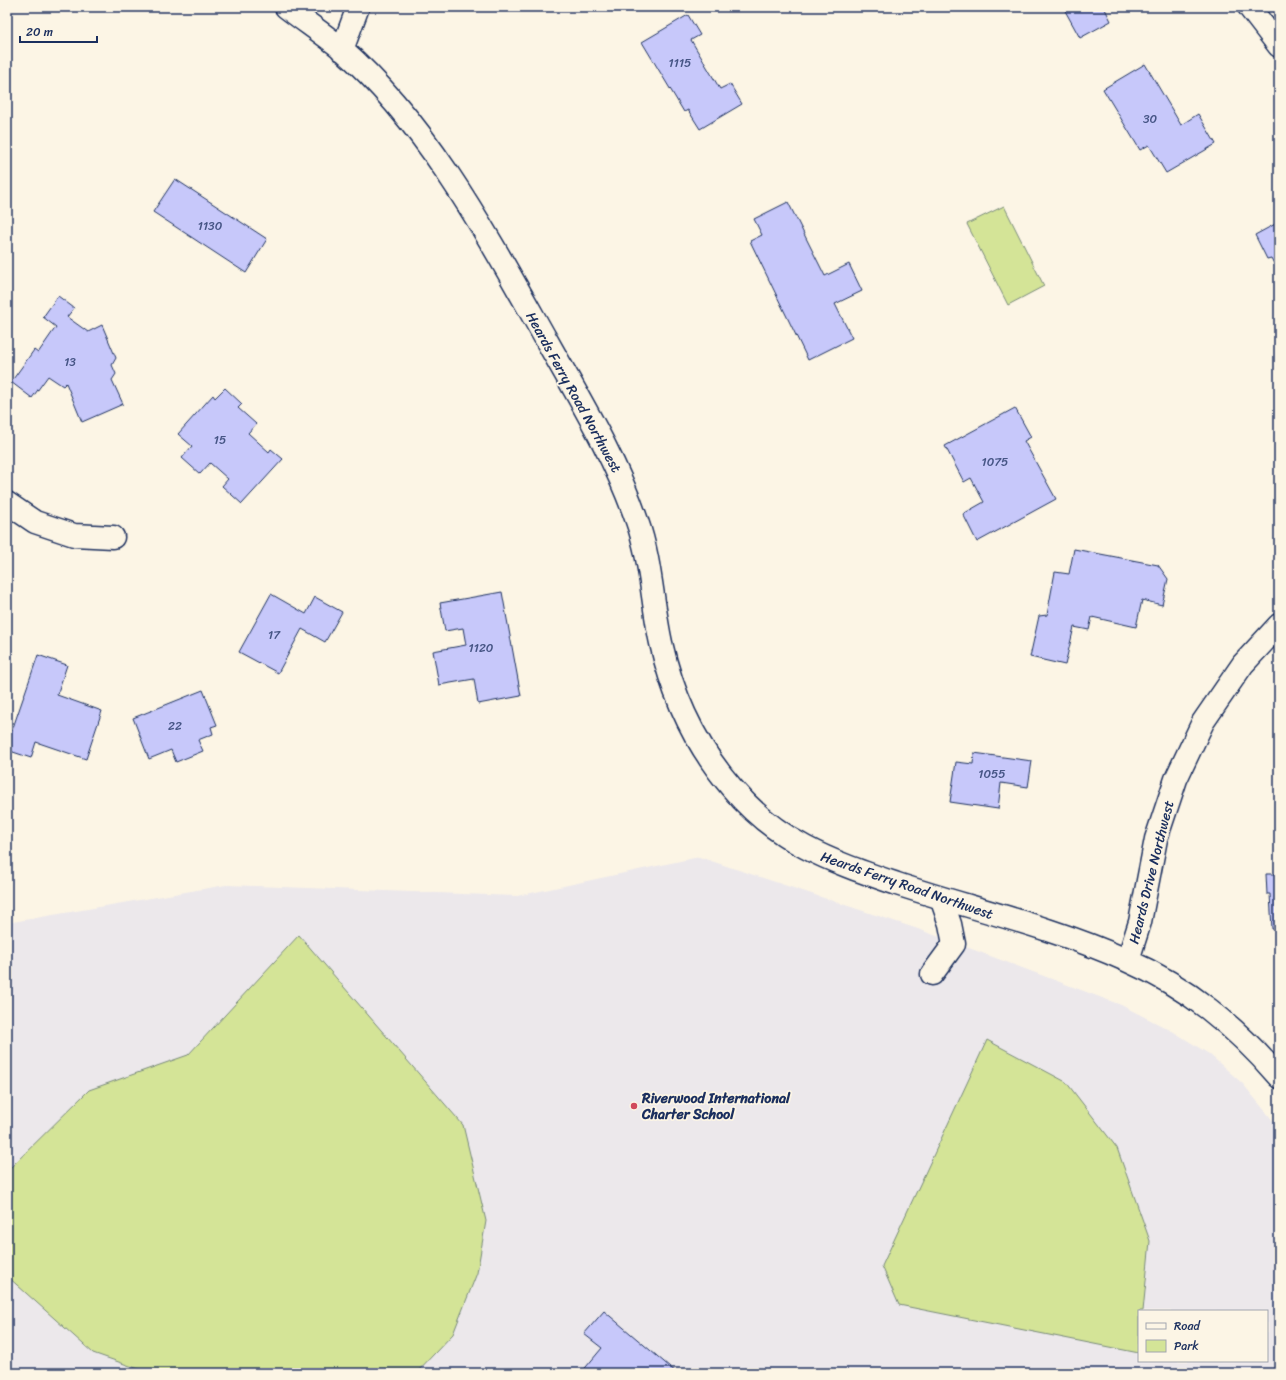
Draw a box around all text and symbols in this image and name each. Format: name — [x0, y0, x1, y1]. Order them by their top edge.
scale bar — [20, 18, 97, 44]
text: 20 m — [26, 21, 53, 43]
house number: 1115 — [669, 52, 691, 74]
house number: 30 — [1143, 108, 1157, 130]
house number: 1130 — [198, 215, 223, 237]
street label: Heards Ferry Road Northwest — [519, 307, 628, 478]
house number: 13 — [64, 351, 76, 373]
house number: 15 — [214, 429, 226, 451]
house number: 1075 — [982, 451, 1008, 473]
house number: 17 — [268, 624, 281, 646]
house number: 1120 — [469, 637, 494, 659]
house number: 22 — [168, 715, 182, 737]
house number: 1055 — [978, 763, 1006, 785]
street label: Heards Drive Northwest — [1122, 798, 1181, 947]
street label: Heards Ferry Road Northwest — [817, 844, 997, 927]
place label: Riverwood International Charter School — [641, 1086, 791, 1127]
marker: Riverwood International Charter School — [629, 1101, 639, 1111]
legend — [1138, 1310, 1268, 1362]
text: Road — [1174, 1315, 1201, 1337]
text: Park — [1174, 1335, 1199, 1357]

